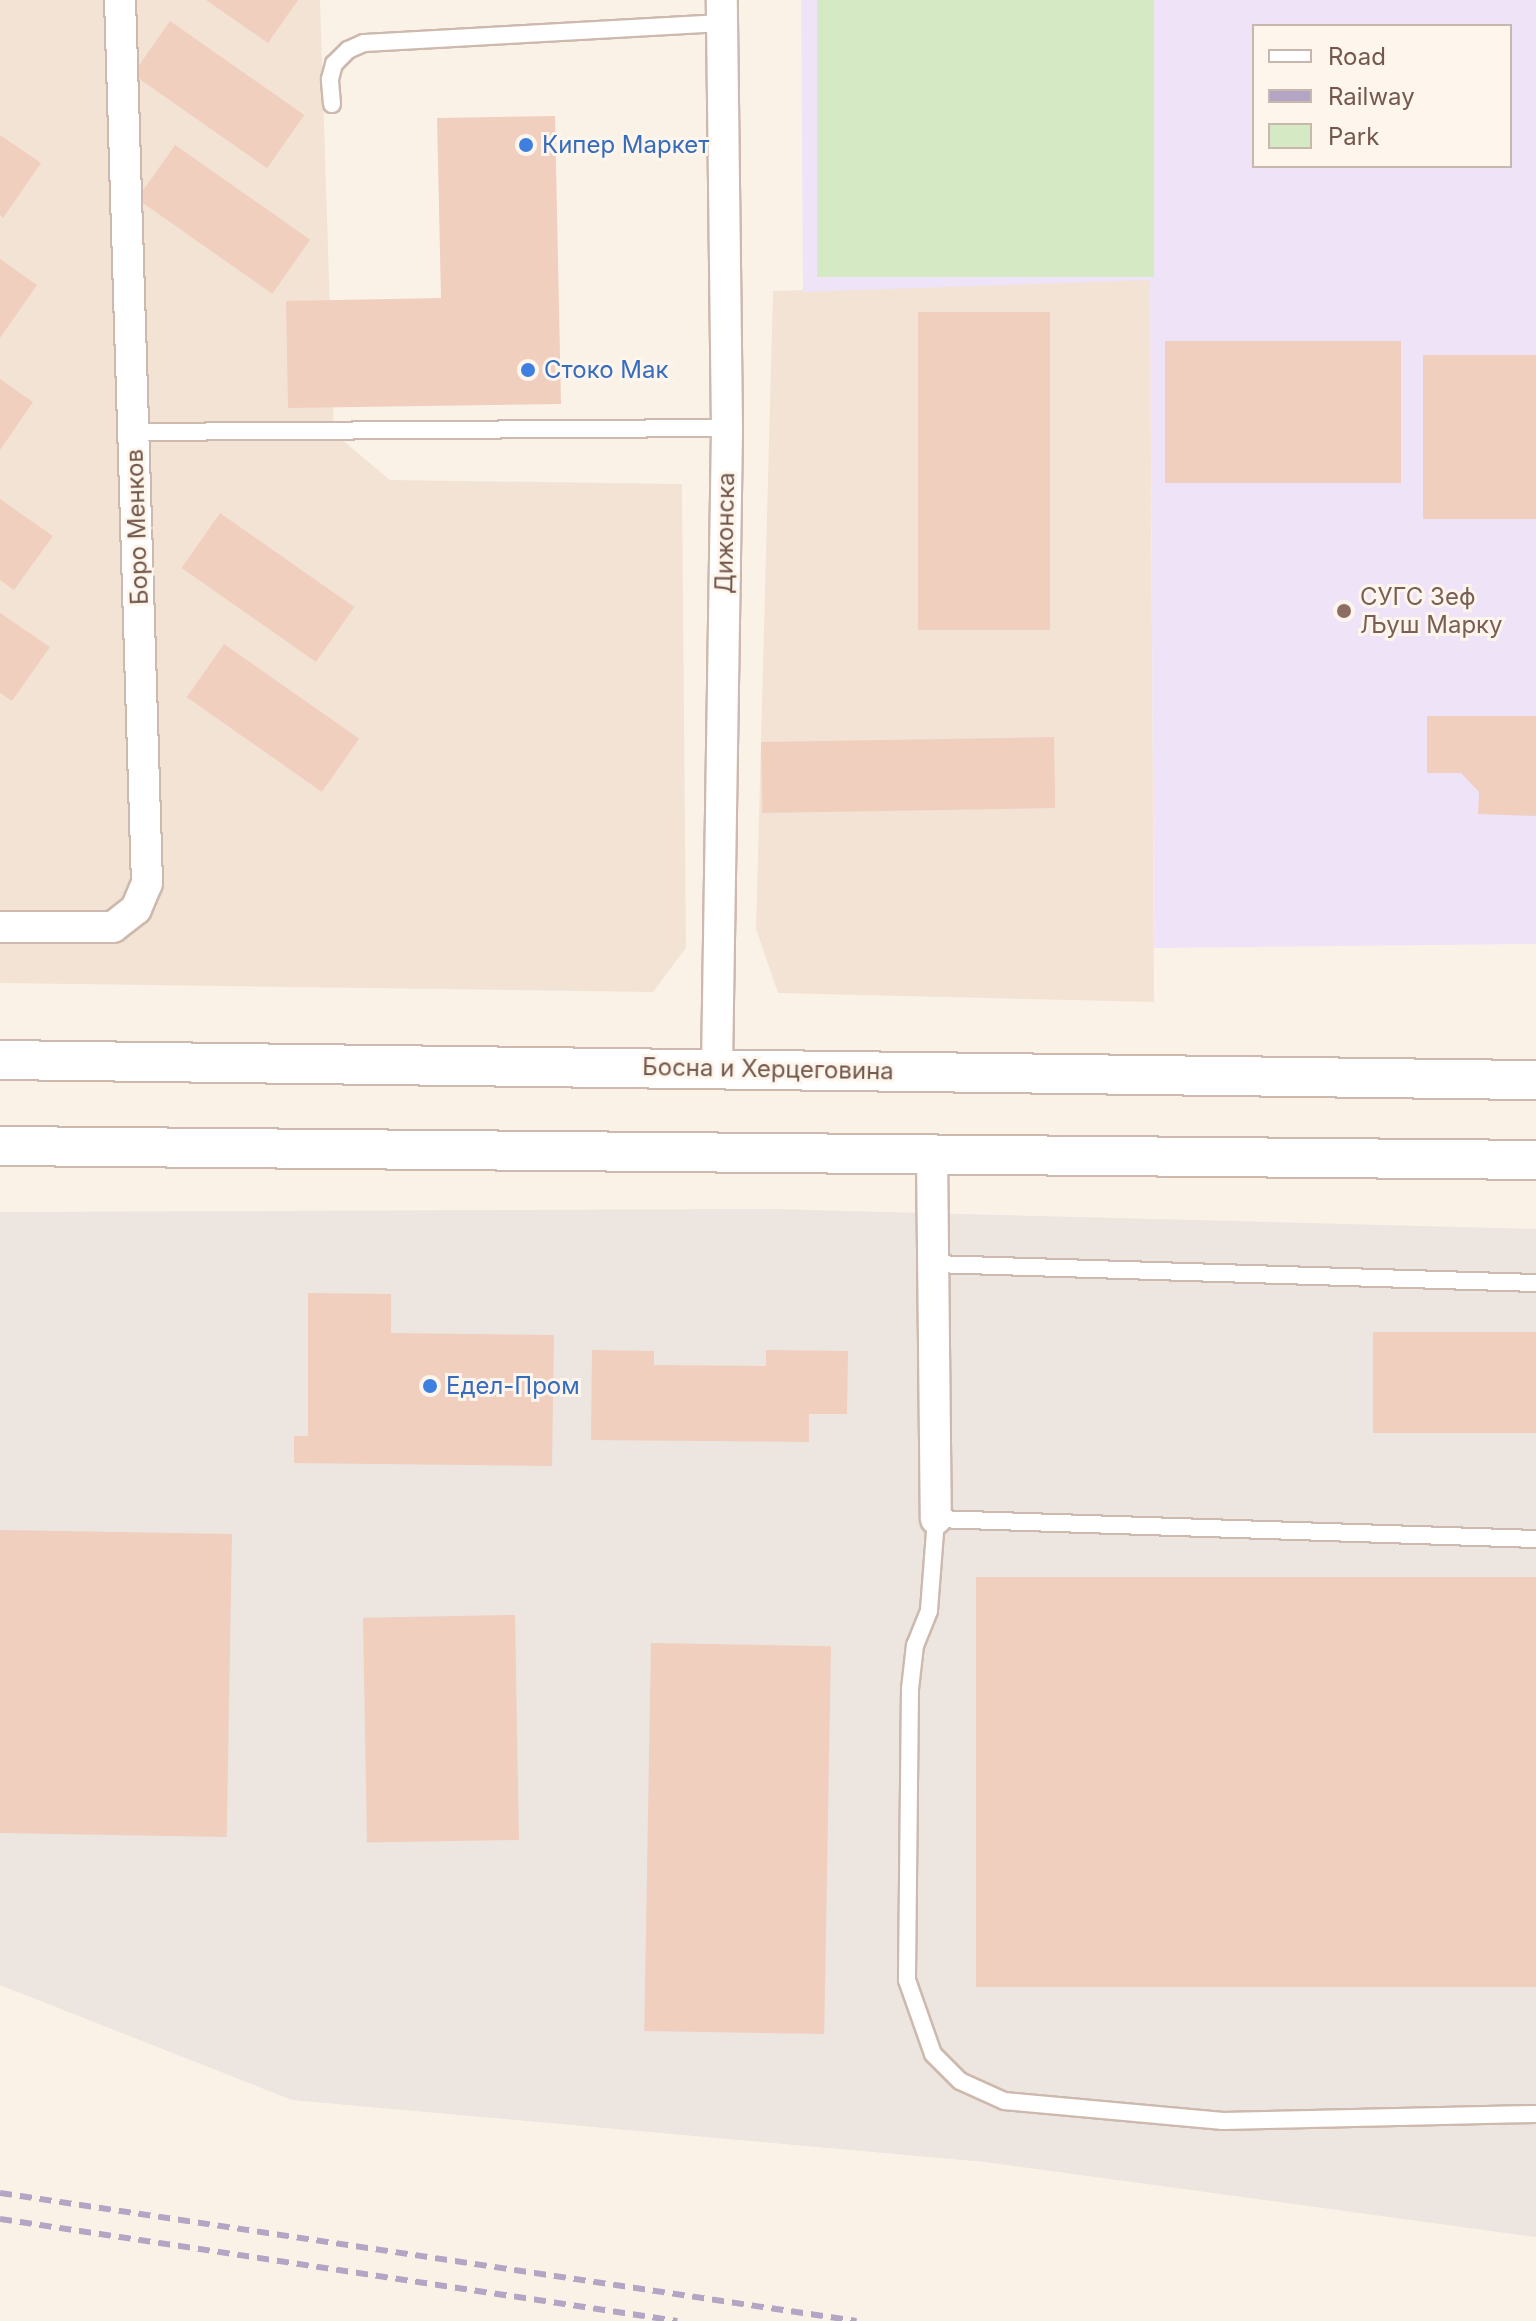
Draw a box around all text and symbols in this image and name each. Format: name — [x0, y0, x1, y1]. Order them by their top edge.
legend — [1252, 24, 1512, 168]
text: Road — [1328, 42, 1386, 71]
text: Railway — [1328, 82, 1415, 111]
text: Park — [1328, 122, 1379, 151]
place label: Кипер Маркет — [542, 131, 709, 159]
marker: Кипер Маркет — [517, 136, 535, 154]
place label: Стоко Мак — [544, 356, 668, 384]
marker: Стоко Мак — [519, 361, 537, 379]
street label: Боро Менков — [120, 449, 154, 605]
street label: Дижонска — [710, 472, 740, 594]
place label: СУГС Зеф Љуш Марку — [1360, 583, 1503, 639]
marker: СУГС Зеф Љуш Марку — [1335, 602, 1353, 620]
street label: Босна и Херцеговина — [642, 1052, 894, 1086]
place label: Едел-Пром — [446, 1372, 580, 1400]
marker: Едел-Пром — [421, 1377, 439, 1395]

